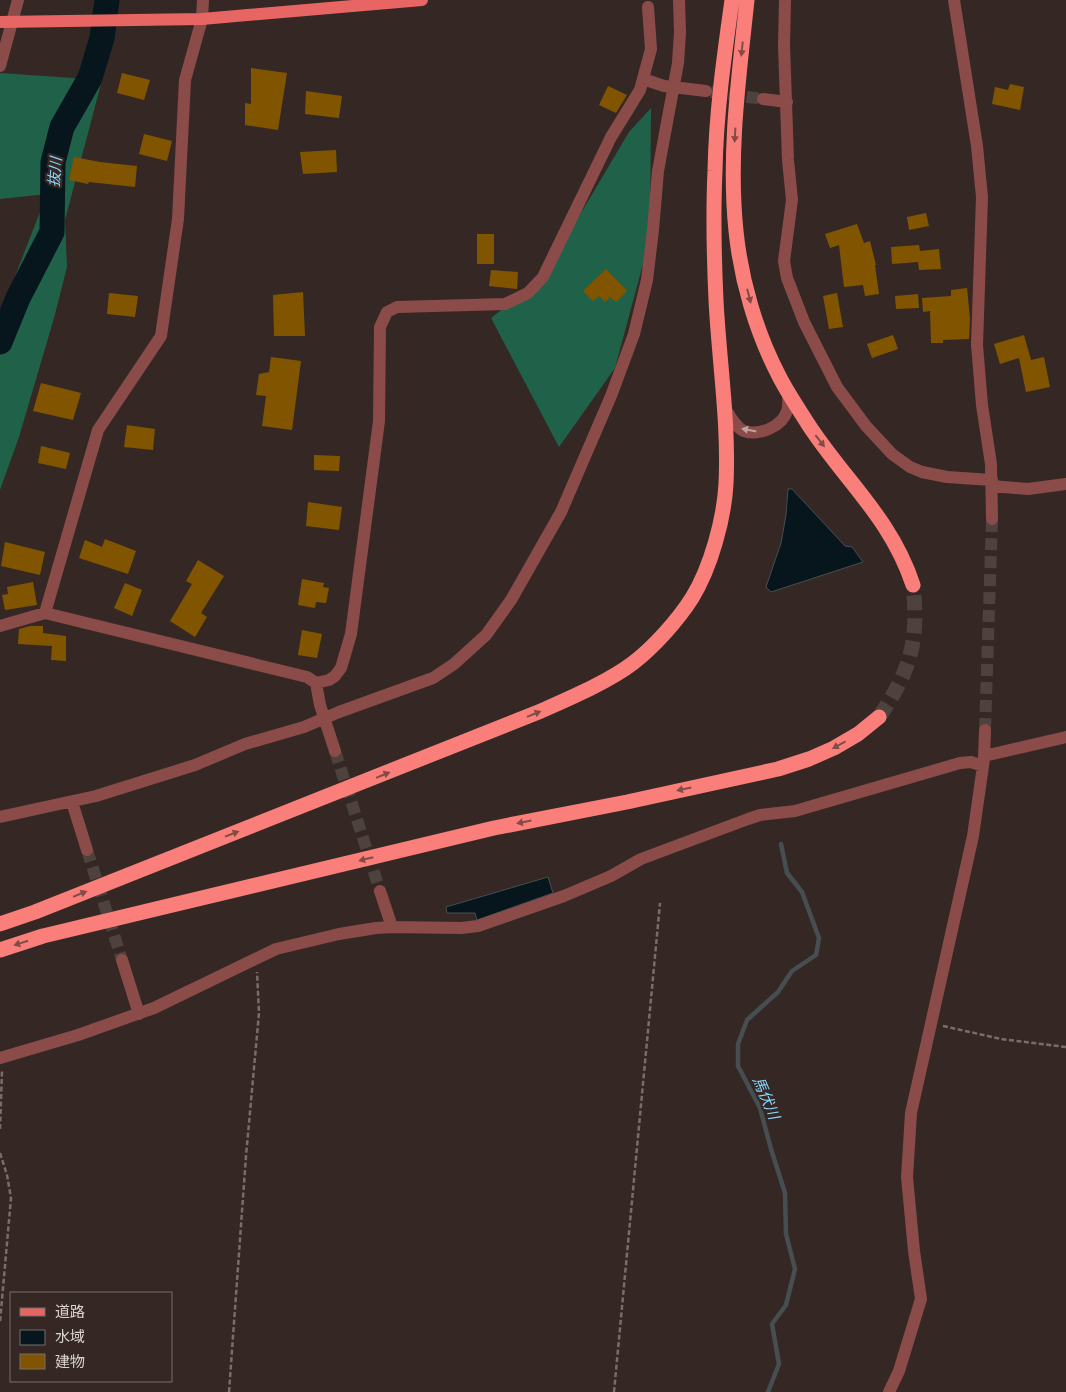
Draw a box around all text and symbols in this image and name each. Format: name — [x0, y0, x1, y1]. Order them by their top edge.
one-way arrow — [738, 41, 746, 57]
one-way arrow — [731, 127, 739, 143]
water label: 抜川 — [43, 154, 66, 188]
one-way arrow — [745, 288, 753, 303]
one-way arrow — [742, 426, 757, 434]
one-way arrow — [815, 434, 826, 447]
one-way arrow — [526, 710, 541, 717]
one-way arrow — [832, 741, 847, 749]
one-way arrow — [376, 770, 390, 778]
one-way arrow — [675, 786, 691, 794]
one-way arrow — [516, 818, 532, 826]
one-way arrow — [224, 830, 239, 837]
one-way arrow — [359, 855, 374, 863]
one-way arrow — [73, 890, 88, 897]
one-way arrow — [14, 940, 29, 947]
water label: 馬伏川 — [748, 1073, 786, 1124]
legend — [10, 1292, 172, 1382]
text: 道路 — [55, 1301, 85, 1322]
text: 水域 — [55, 1326, 85, 1347]
text: 建物 — [55, 1351, 85, 1372]

